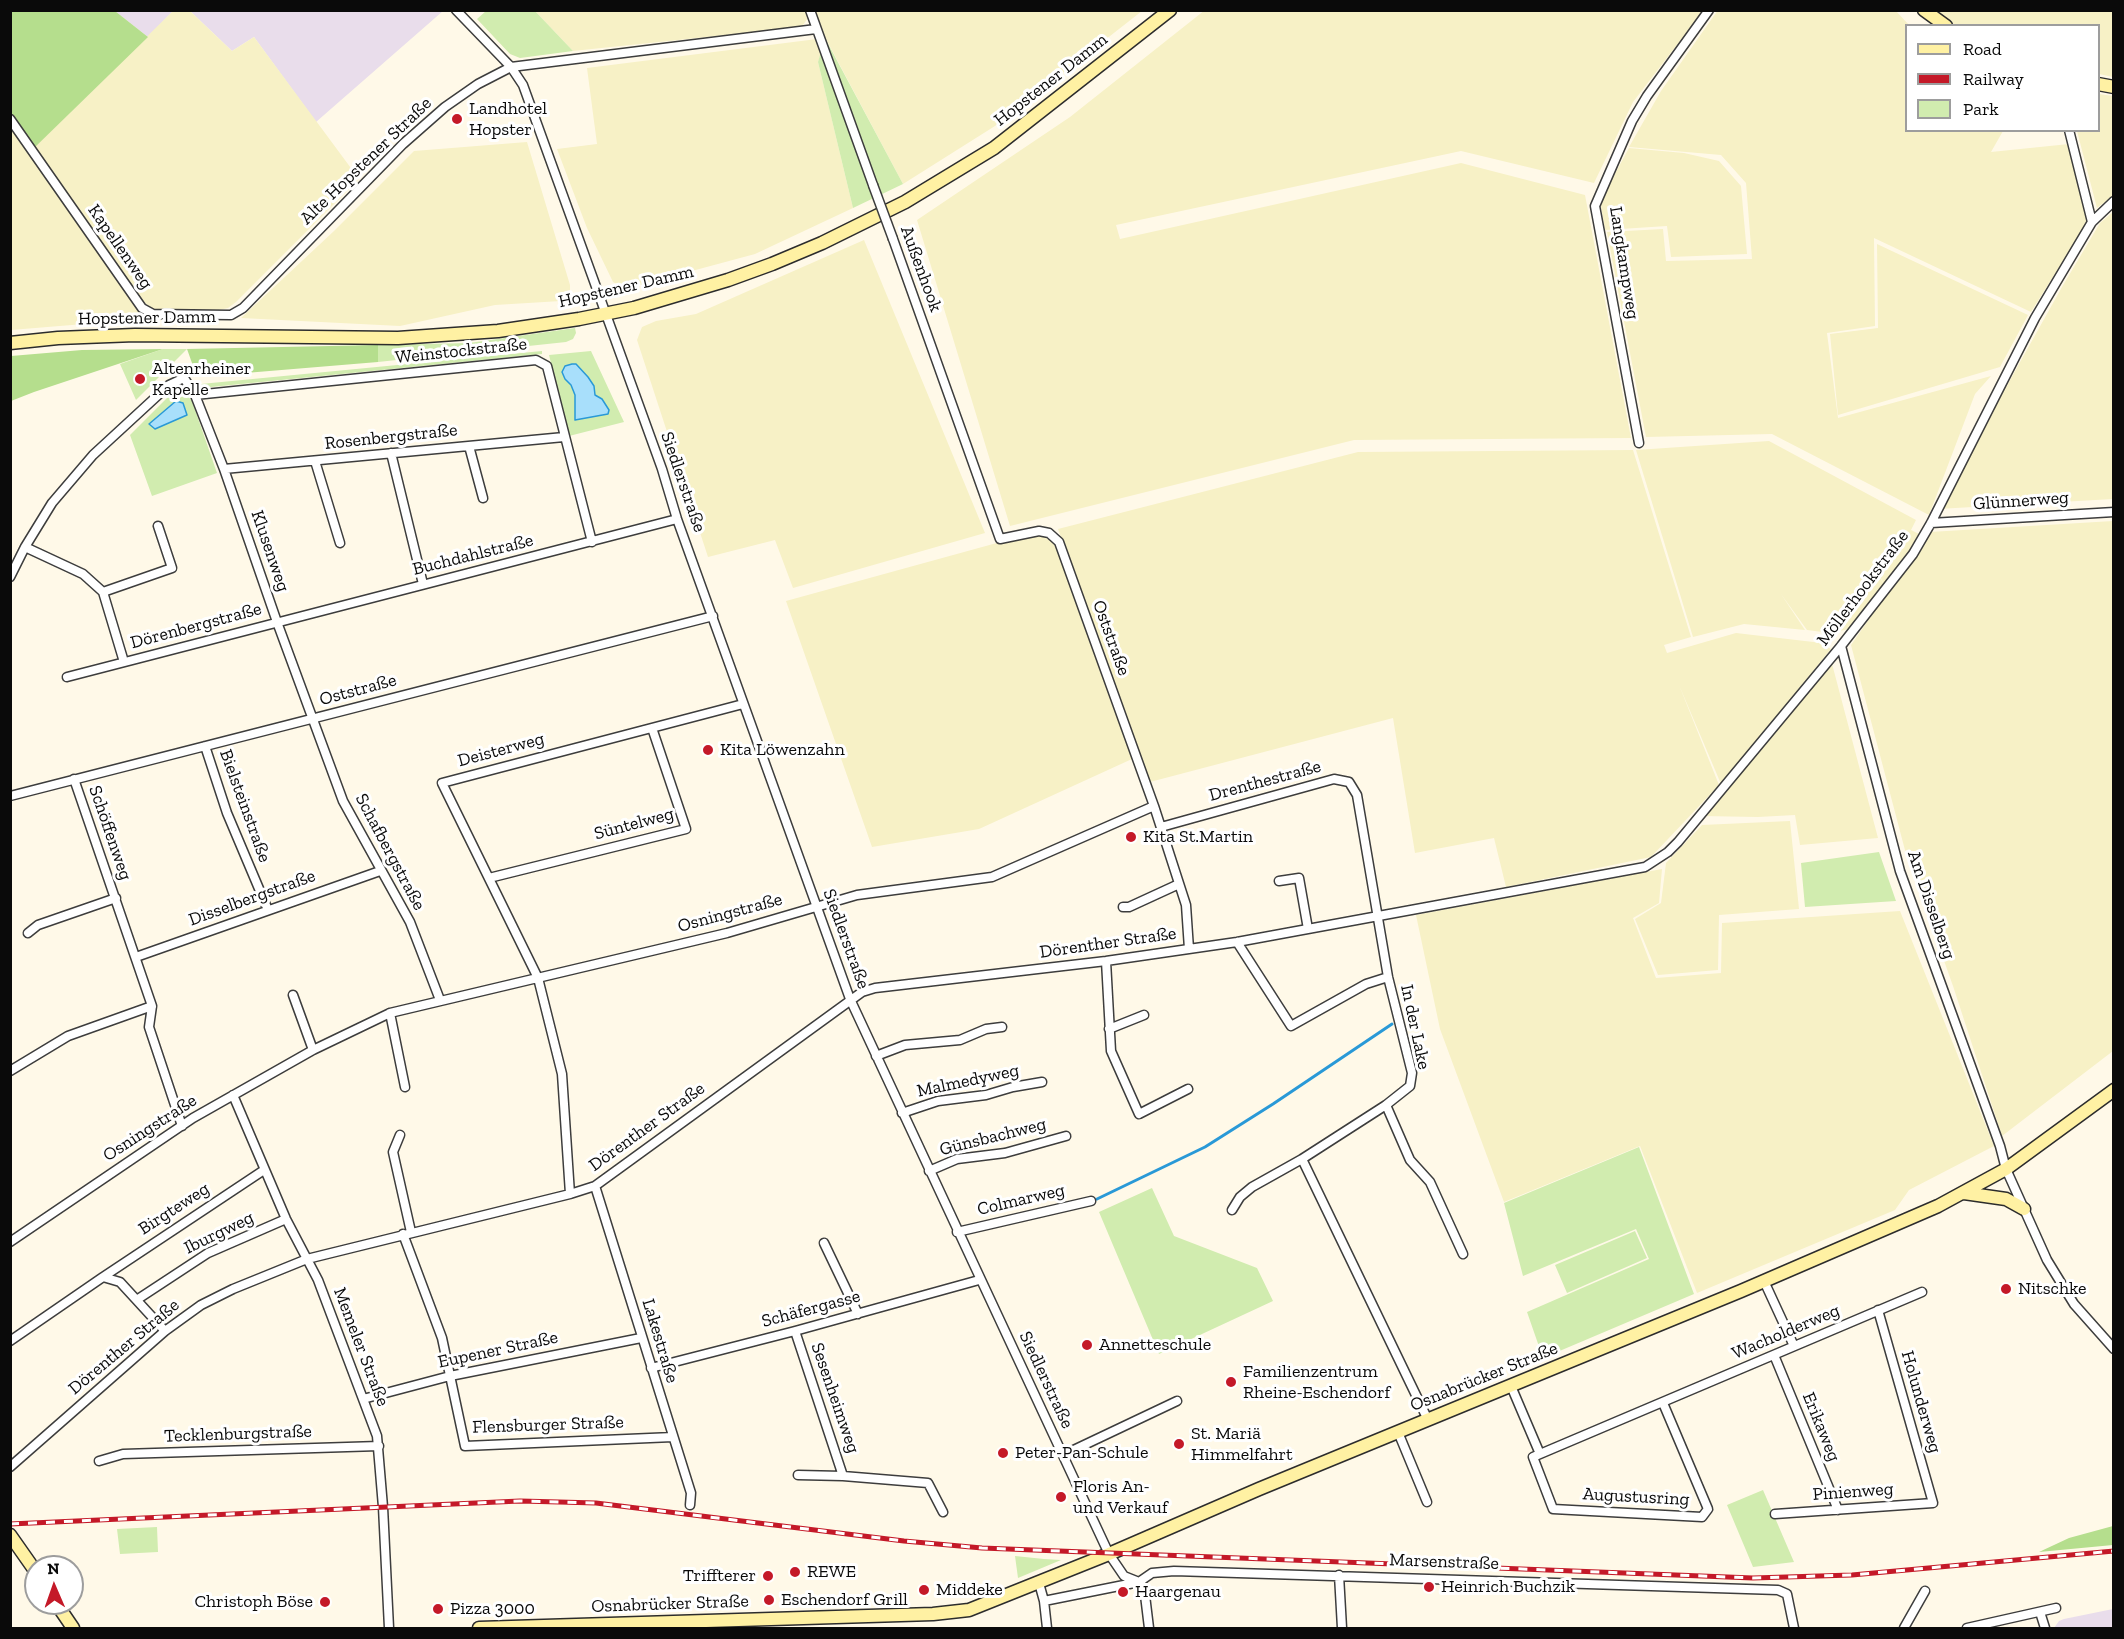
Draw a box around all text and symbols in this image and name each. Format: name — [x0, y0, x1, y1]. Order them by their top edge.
legend — [1905, 24, 2100, 132]
street label: Hopstener Damm — [990, 29, 1112, 131]
text: Road — [1963, 38, 2002, 60]
text: Railway — [1963, 68, 2024, 90]
street label: Alte Hopstener Straße — [296, 93, 436, 229]
place label: Landhotel Hopster — [469, 98, 547, 140]
text: Park — [1963, 98, 1999, 120]
marker: Landhotel Hopster — [450, 112, 464, 126]
street label: Kapellenweg — [83, 200, 157, 294]
street label: Langkampweg — [1604, 205, 1644, 321]
street label: Außenhook — [895, 223, 947, 315]
street label: Hopstener Damm — [556, 261, 696, 313]
street label: Hopstener Damm — [78, 306, 216, 330]
street label: Weinstockstraße — [394, 333, 528, 369]
place label: Altenrheiner Kapelle — [152, 358, 251, 400]
marker: Altenrheiner Kapelle — [133, 372, 147, 386]
street label: Rosenbergstraße — [324, 419, 458, 455]
street label: Siedlerstraße — [656, 429, 710, 535]
street label: Glünnerweg — [1972, 487, 2070, 515]
street label: Klusenweg — [246, 507, 294, 595]
street label: Möllerhookstraße — [1813, 526, 1913, 650]
street label: Buchdahlstraße — [410, 530, 536, 580]
street label: Oststraße — [1087, 597, 1135, 679]
street label: Dörenbergstraße — [128, 598, 264, 654]
street label: Oststraße — [317, 669, 399, 711]
street label: Deisterweg — [455, 728, 547, 772]
place label: Kita Löwenzahn — [720, 739, 845, 761]
marker: Kita Löwenzahn — [701, 743, 715, 757]
street label: Bielsteinstraße — [215, 747, 275, 865]
street label: Drenthestraße — [1207, 756, 1323, 806]
street label: Schöffenweg — [84, 783, 136, 883]
street label: Schafbergstraße — [350, 790, 430, 914]
street label: Süntelweg — [592, 803, 676, 845]
place label: Kita St.Martin — [1143, 826, 1253, 848]
marker: Kita St.Martin — [1124, 830, 1138, 844]
street label: Am Disselberg — [1902, 848, 1960, 962]
street label: Disselbergstraße — [186, 865, 318, 931]
street label: Siedlerstraße — [818, 886, 874, 992]
street label: Osningstraße — [675, 889, 785, 937]
street label: Dörenther Straße — [1038, 923, 1178, 963]
street label: In der Lake — [1395, 983, 1435, 1071]
street label: Malmedyweg — [915, 1060, 1021, 1102]
street label: Dörenther Straße — [585, 1078, 709, 1176]
street label: Osningstraße — [99, 1090, 201, 1166]
street label: Günsbachweg — [937, 1113, 1049, 1161]
street label: Birgteweg — [134, 1178, 214, 1240]
street label: Colmarweg — [975, 1179, 1067, 1221]
street label: Iburgweg — [181, 1207, 257, 1259]
place label: Nitschke — [2018, 1278, 2086, 1300]
marker: Nitschke — [1999, 1282, 2013, 1296]
street label: Memeler Straße — [328, 1285, 394, 1409]
street label: Schäfergasse — [759, 1285, 863, 1333]
street label: Dörenther Straße — [64, 1294, 184, 1400]
street label: Lakestraße — [637, 1296, 683, 1386]
street label: Wacholderweg — [1729, 1300, 1843, 1364]
street label: Eupener Straße — [436, 1327, 560, 1373]
street label: Siedlerstraße — [1014, 1328, 1078, 1432]
place label: Annetteschule — [1099, 1334, 1211, 1356]
street label: Osnabrücker Straße — [1407, 1337, 1561, 1417]
marker: Annetteschule — [1080, 1338, 1094, 1352]
street label: Sesenheimweg — [806, 1340, 864, 1456]
street label: Holunderweg — [1896, 1348, 1946, 1456]
place label: Familienzentrum Rheine-Eschendorf — [1243, 1361, 1390, 1404]
marker: Familienzentrum Rheine-Eschendorf — [1224, 1375, 1238, 1389]
street label: Erikaweg — [1797, 1389, 1845, 1465]
street label: Flensburger Straße — [472, 1412, 624, 1438]
street label: Tecklenburgstraße — [164, 1421, 312, 1447]
place label: St. Mariä Himmelfahrt — [1191, 1423, 1293, 1466]
marker: St. Mariä Himmelfahrt — [1172, 1437, 1186, 1451]
place label: Peter-Pan-Schule — [1015, 1442, 1149, 1464]
marker: Peter-Pan-Schule — [996, 1446, 1010, 1460]
place label: Floris An- und Verkauf — [1073, 1476, 1168, 1518]
street label: Pinienweg — [1812, 1478, 1894, 1506]
street label: Augustusring — [1582, 1483, 1690, 1511]
marker: Floris An- und Verkauf — [1054, 1490, 1068, 1504]
street label: Marsenstraße — [1389, 1549, 1499, 1575]
north arrow — [24, 1555, 84, 1615]
text: N — [47, 1559, 60, 1578]
place label: REWE — [807, 1561, 856, 1583]
place label: Triffterer — [683, 1565, 756, 1587]
marker: REWE — [788, 1565, 802, 1579]
marker: Triffterer — [761, 1569, 775, 1583]
place label: Heinrich Buchzik — [1441, 1576, 1575, 1598]
place label: Middeke — [936, 1579, 1003, 1601]
marker: Heinrich Buchzik — [1422, 1580, 1436, 1594]
place label: Haargenau — [1135, 1581, 1221, 1603]
marker: Middeke — [917, 1583, 931, 1597]
marker: Haargenau — [1116, 1585, 1130, 1599]
place label: Eschendorf Grill — [781, 1589, 908, 1611]
street label: Osnabrücker Straße — [591, 1590, 749, 1618]
place label: Christoph Böse — [194, 1591, 313, 1613]
marker: Eschendorf Grill — [762, 1593, 776, 1607]
marker: Christoph Böse — [318, 1595, 332, 1609]
place label: Pizza 3000 — [450, 1598, 535, 1620]
marker: Pizza 3000 — [431, 1602, 445, 1616]

